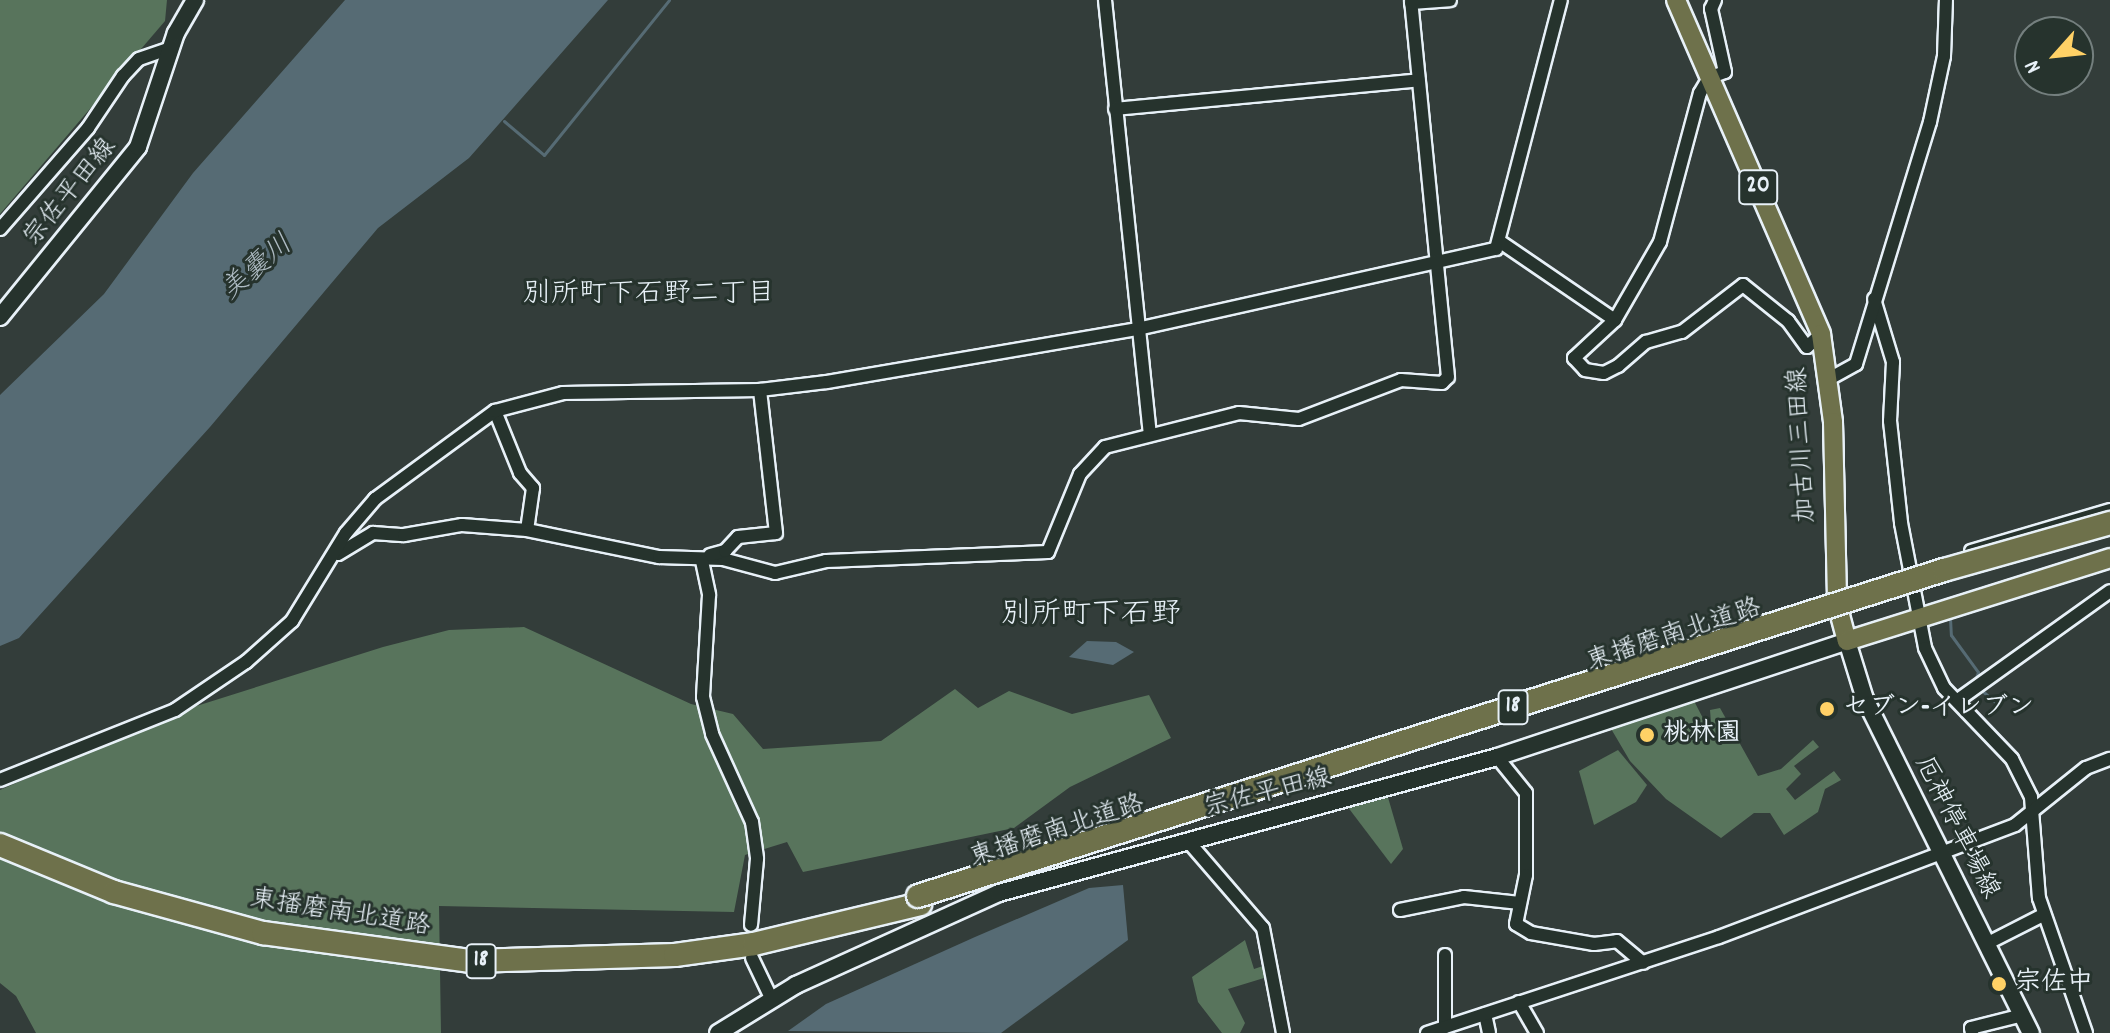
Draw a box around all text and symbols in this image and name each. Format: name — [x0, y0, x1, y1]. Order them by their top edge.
north arrow — [2014, 16, 2094, 96]
text: N — [2018, 54, 2050, 78]
street label: 宗佐平田線 — [18, 133, 124, 253]
road number: 20 — [1738, 167, 1778, 207]
water label: 美嚢川 — [215, 229, 301, 309]
district label: 別所町下石野二丁目 — [523, 279, 775, 313]
street label: 加古川三田線 — [1783, 366, 1823, 524]
street label: 東播磨南北道路 — [1583, 593, 1765, 679]
district label: 別所町下石野 — [1001, 599, 1181, 635]
road number: 18 — [1497, 687, 1529, 727]
place label: セブン-イレブン — [1843, 693, 2034, 725]
marker: セブン-イレブン — [1818, 700, 1836, 718]
place label: 桃林園 — [1663, 719, 1741, 751]
marker: 桃林園 — [1638, 726, 1656, 744]
street label: 厄神停車場線 — [1907, 751, 2005, 905]
street label: 宗佐平田線 — [1201, 763, 1335, 825]
street label: 東播磨南北道路 — [966, 789, 1148, 875]
street label: 東播磨南北道路 — [248, 884, 432, 944]
road number: 18 — [465, 941, 497, 981]
place label: 宗佐中 — [2015, 968, 2093, 1000]
marker: 宗佐中 — [1990, 975, 2008, 993]

